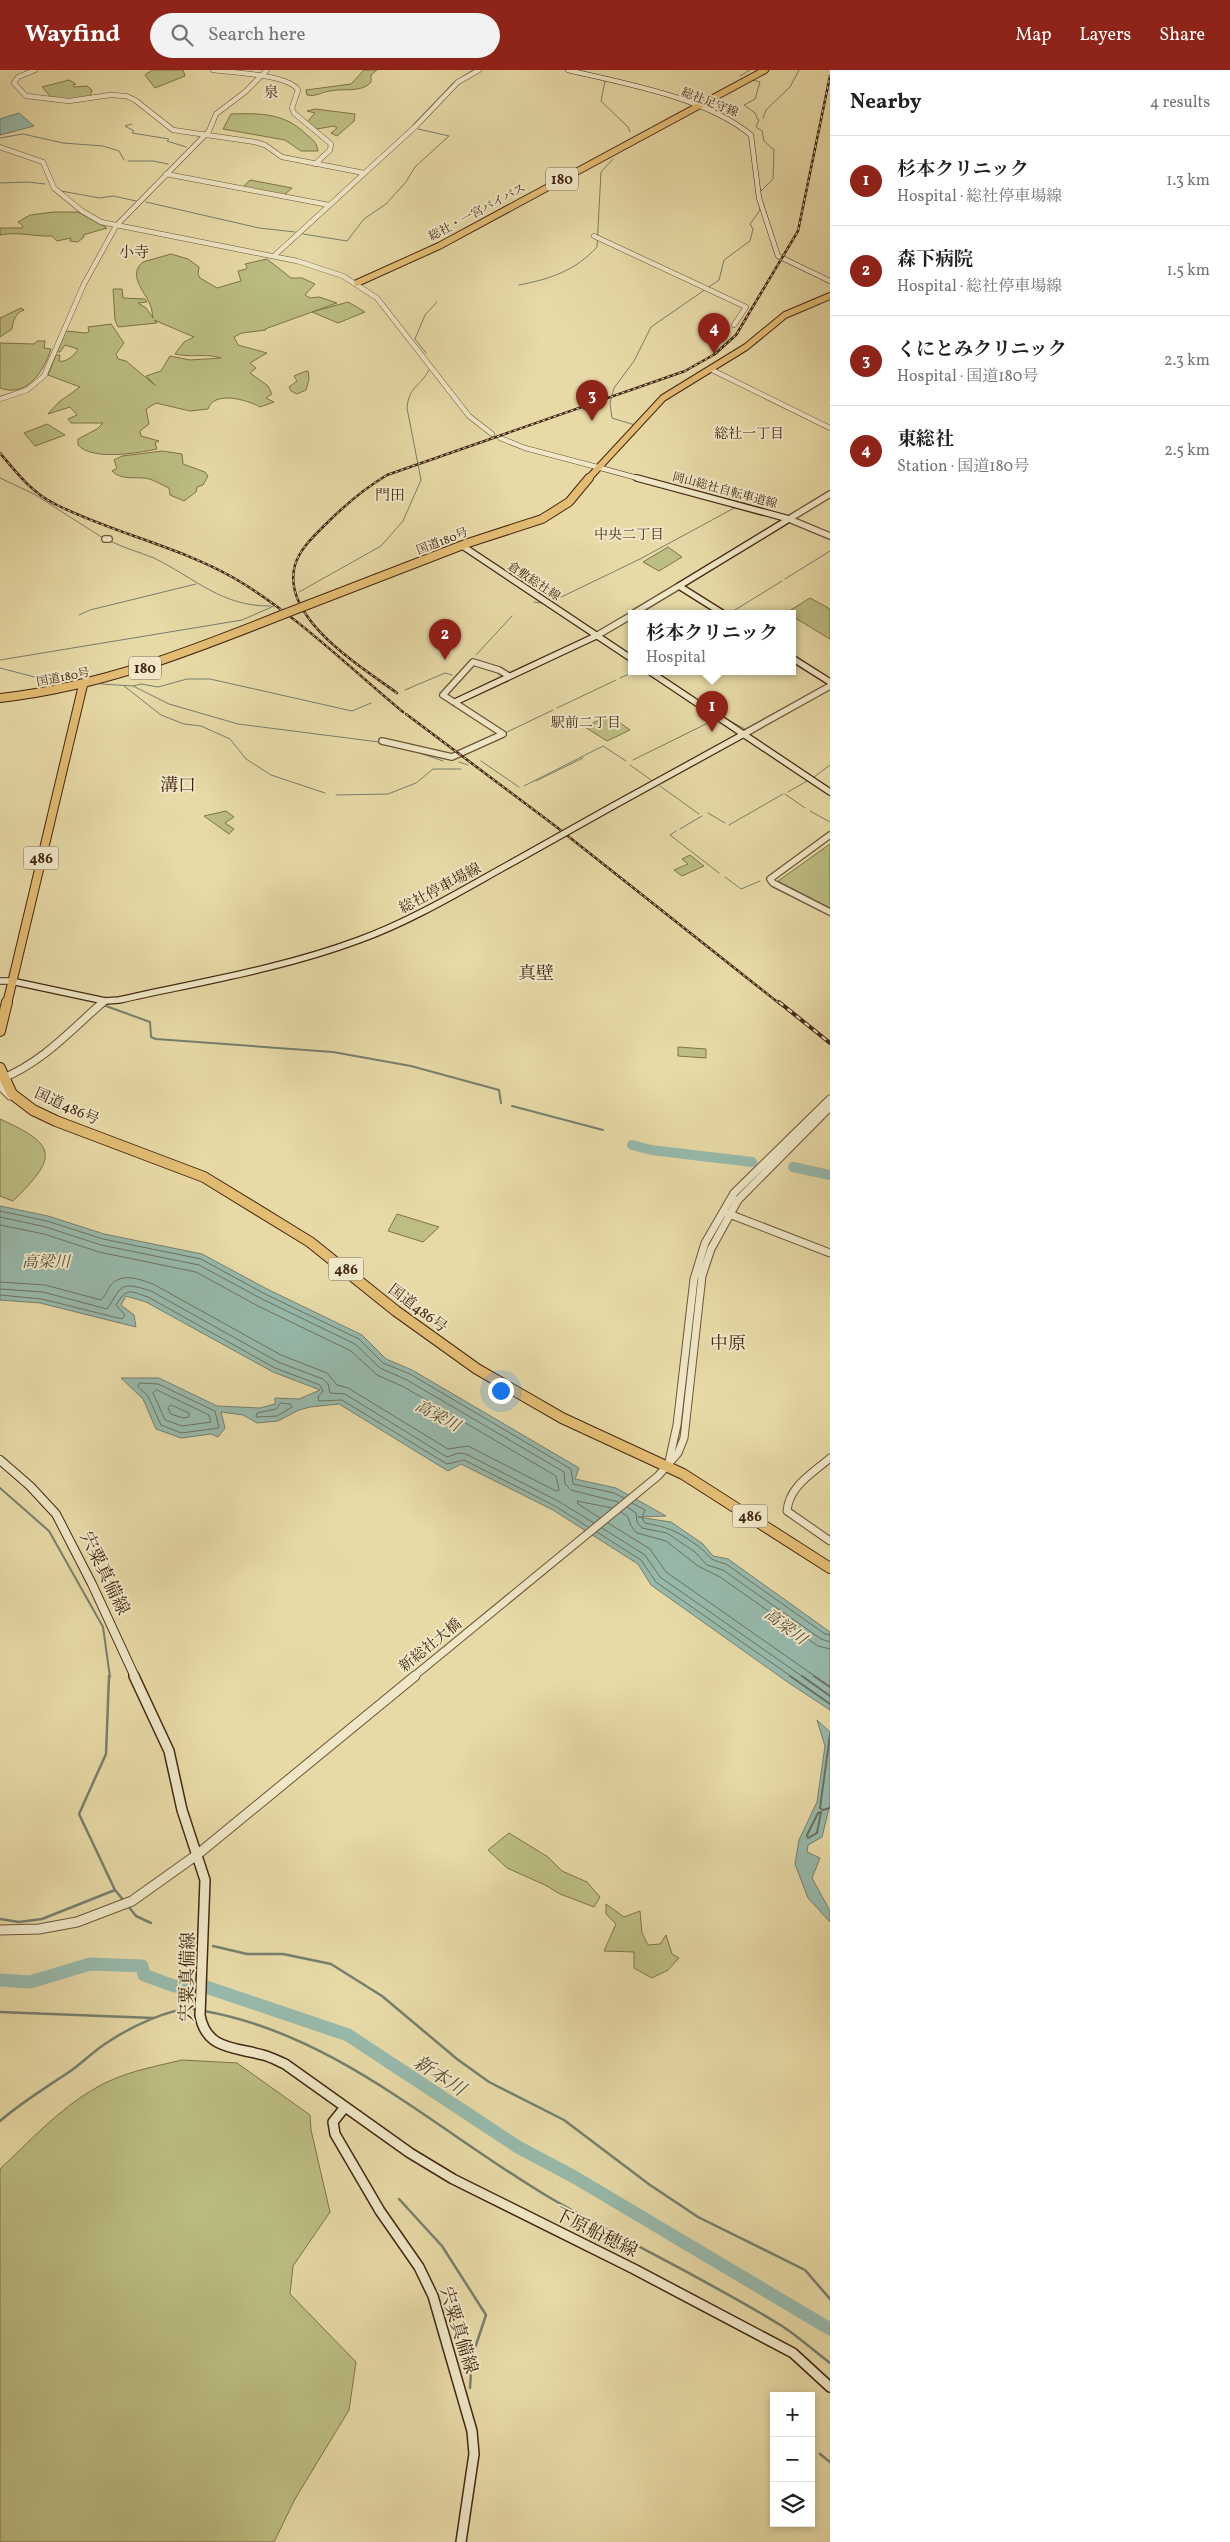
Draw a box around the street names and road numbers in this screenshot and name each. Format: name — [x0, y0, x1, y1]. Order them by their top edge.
street label: 総社足守線 — [679, 85, 741, 121]
road number: 180 — [546, 168, 578, 190]
street label: 総社・一宮バイパス — [426, 181, 529, 245]
street label: 岡山総社自転車道線 — [671, 469, 779, 513]
street label: 国道180号 — [414, 525, 470, 559]
street label: 倉敷総社線 — [504, 559, 563, 605]
road number: 180 — [129, 656, 161, 680]
street label: 国道180号 — [35, 665, 91, 691]
road number: 486 — [23, 846, 58, 870]
street label: 総社停車場線 — [396, 859, 485, 920]
street label: 国道486号 — [31, 1084, 102, 1131]
road number: 486 — [328, 1258, 364, 1280]
street label: 国道486号 — [383, 1280, 451, 1338]
road number: 486 — [732, 1504, 768, 1528]
street label: 宍粟真備線 — [73, 1528, 135, 1620]
street label: 新総社大橋 — [395, 1614, 467, 1678]
street label: 宍粟真備線 — [175, 1932, 202, 2022]
street label: 下原船穂線 — [549, 2202, 641, 2264]
street label: 宍粟真備線 — [432, 2284, 483, 2377]

